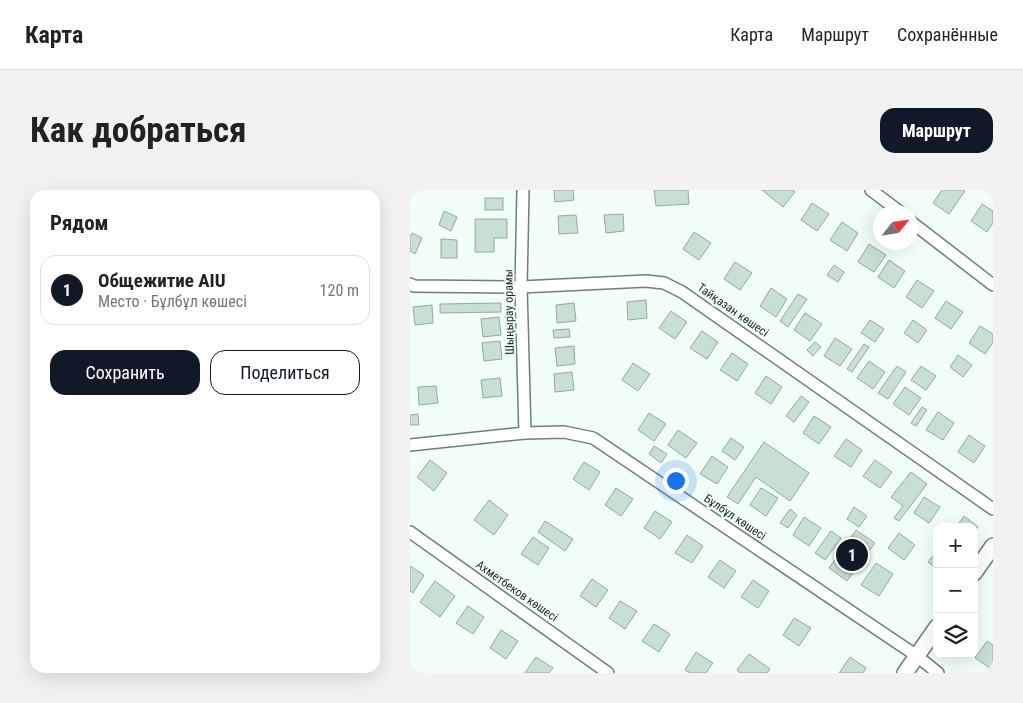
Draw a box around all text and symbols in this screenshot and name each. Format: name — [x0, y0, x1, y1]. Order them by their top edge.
text: Карта — [25, 21, 83, 49]
text: Карта — [730, 24, 773, 45]
text: Маршрут — [801, 24, 869, 45]
text: Сохранённые — [897, 24, 998, 45]
button: Маршрут — [880, 108, 993, 153]
text: Как добраться — [30, 110, 246, 151]
north arrow — [873, 205, 918, 250]
text: Рядом — [50, 211, 109, 235]
text: Общежитие AIU — [98, 269, 226, 292]
street label: Шыңырау орамы — [501, 269, 517, 355]
street label: Тайқазан көшесі — [695, 280, 771, 340]
text: 1 — [63, 281, 71, 300]
text: 120 m — [320, 281, 359, 300]
text: Место · Бұлбұл көшесі — [98, 292, 247, 311]
button: Сохранить — [50, 350, 200, 395]
button: Поделиться — [210, 350, 360, 395]
your location — [663, 468, 689, 494]
street label: Бұлбұл көшесі — [701, 491, 769, 543]
map controls — [933, 523, 978, 658]
button: + — [933, 523, 978, 568]
pin: 1 — [836, 536, 868, 574]
street label: Ахметбеков көшесі — [473, 558, 561, 624]
button: − — [933, 568, 978, 613]
button: layers — [933, 613, 978, 658]

